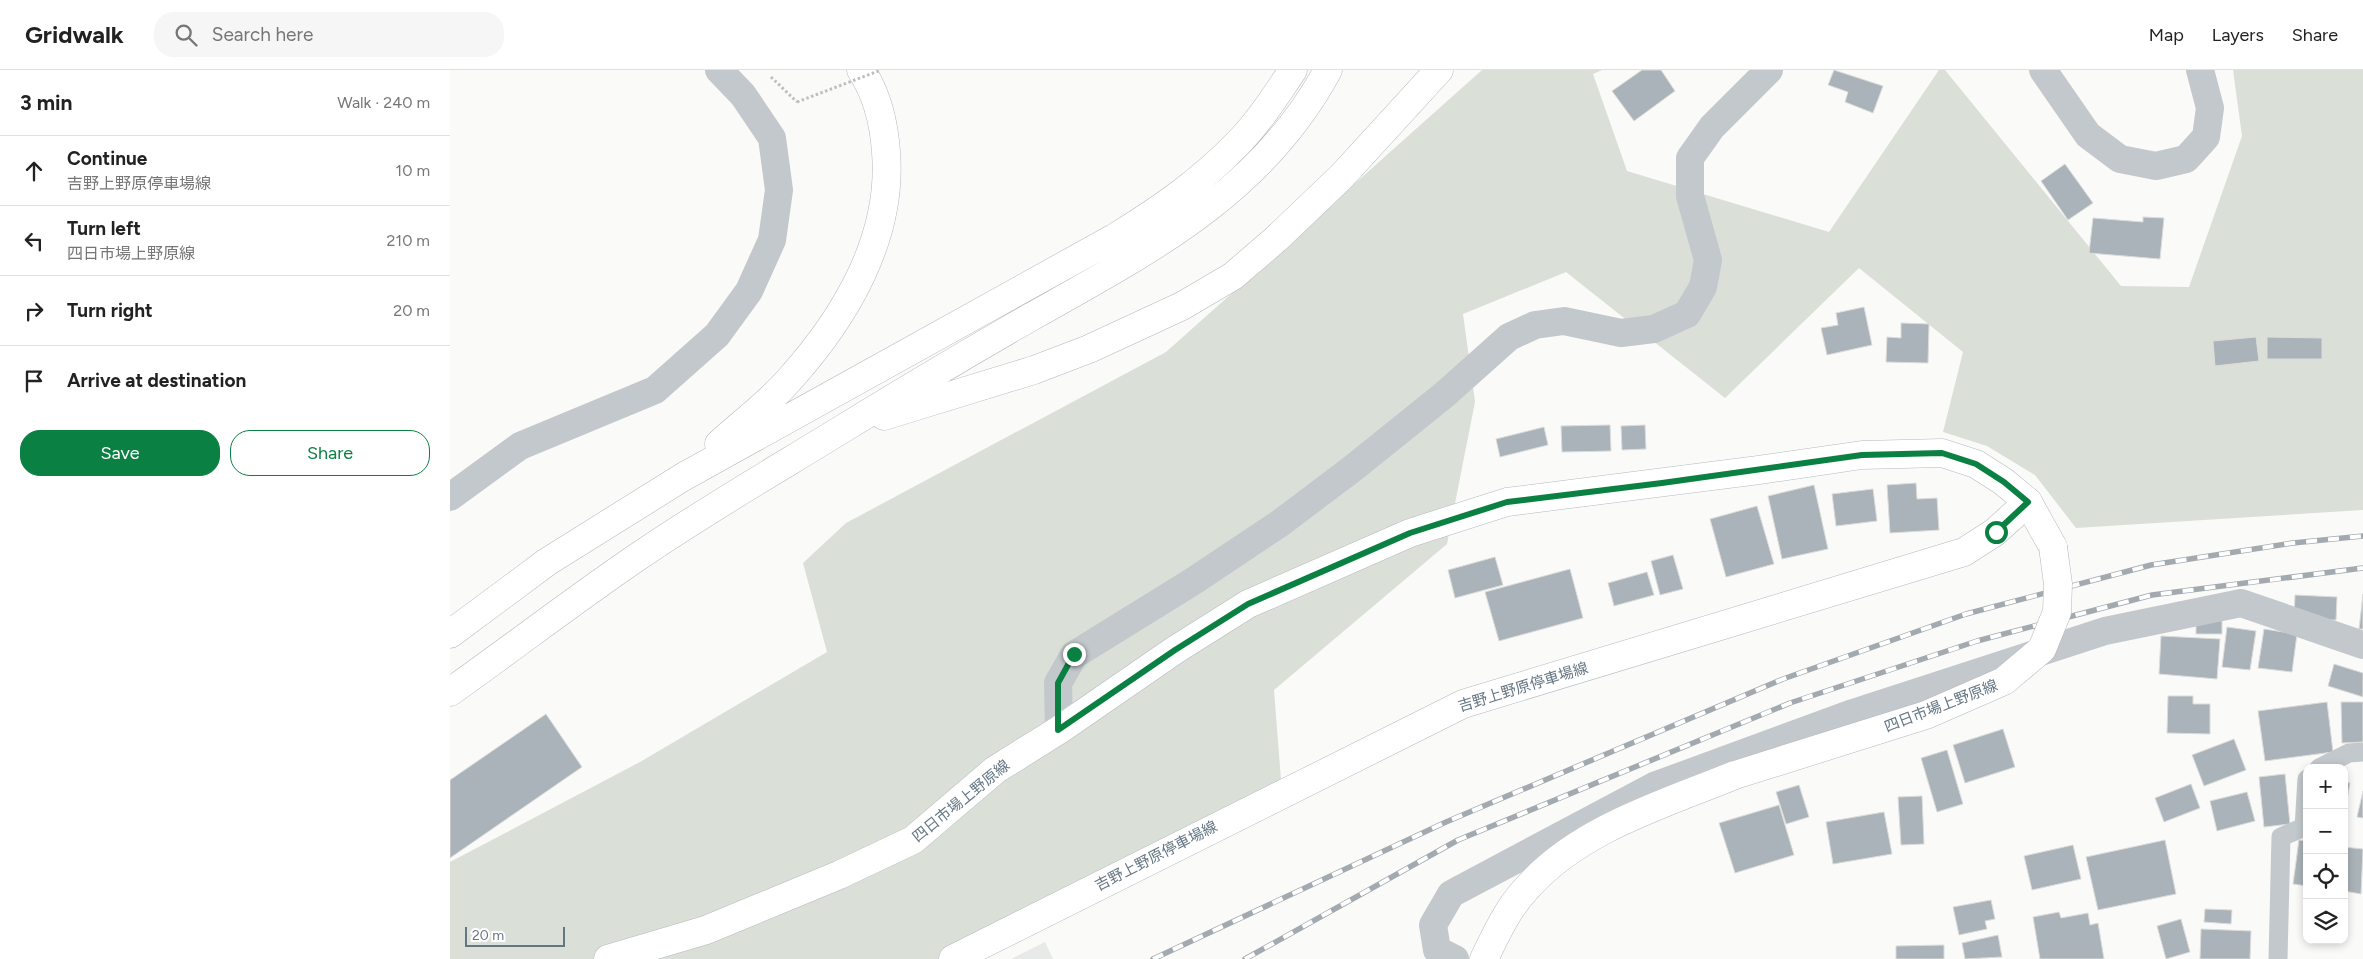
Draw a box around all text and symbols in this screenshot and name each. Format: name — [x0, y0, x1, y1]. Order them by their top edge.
search box — [154, 12, 504, 57]
text: Gridwalk — [25, 20, 124, 49]
icon: search — [172, 21, 200, 49]
text: Search here — [212, 23, 313, 46]
text: Map — [2149, 24, 2184, 46]
text: Layers — [2212, 24, 2264, 46]
text: Share — [2292, 24, 2338, 46]
text: 3 min — [20, 90, 72, 115]
text: Walk · 240 m — [337, 93, 430, 112]
text: Continue — [67, 147, 147, 170]
icon: ahead — [20, 157, 48, 185]
text: 10 m — [396, 161, 430, 180]
text: 吉野上野原停車場線 — [67, 174, 211, 193]
text: Turn left — [67, 217, 141, 240]
icon: left — [20, 227, 48, 255]
text: 210 m — [387, 231, 430, 250]
text: 四日市場上野原線 — [67, 244, 195, 263]
icon: right — [20, 297, 48, 325]
text: Turn right — [67, 299, 153, 322]
text: 20 m — [393, 301, 430, 320]
icon: arrive — [20, 367, 48, 395]
text: Arrive at destination — [67, 369, 246, 392]
button: Save — [20, 430, 220, 476]
button: Share — [230, 430, 430, 476]
route start — [1985, 521, 2008, 544]
route end — [1063, 643, 1086, 666]
street label: 吉野上野原停車場線 — [1456, 659, 1590, 715]
street label: 四日市場上野原線 — [1882, 676, 2000, 736]
street label: 四日市場上野原線 — [909, 756, 1013, 846]
map controls — [2303, 764, 2348, 944]
button: + — [2303, 764, 2348, 809]
button: − — [2303, 809, 2348, 854]
street label: 吉野上野原停車場線 — [1092, 817, 1220, 895]
button: locate — [2303, 854, 2348, 899]
button: layers — [2303, 899, 2348, 944]
scale bar — [465, 924, 565, 947]
text: 20 m — [472, 927, 504, 944]

